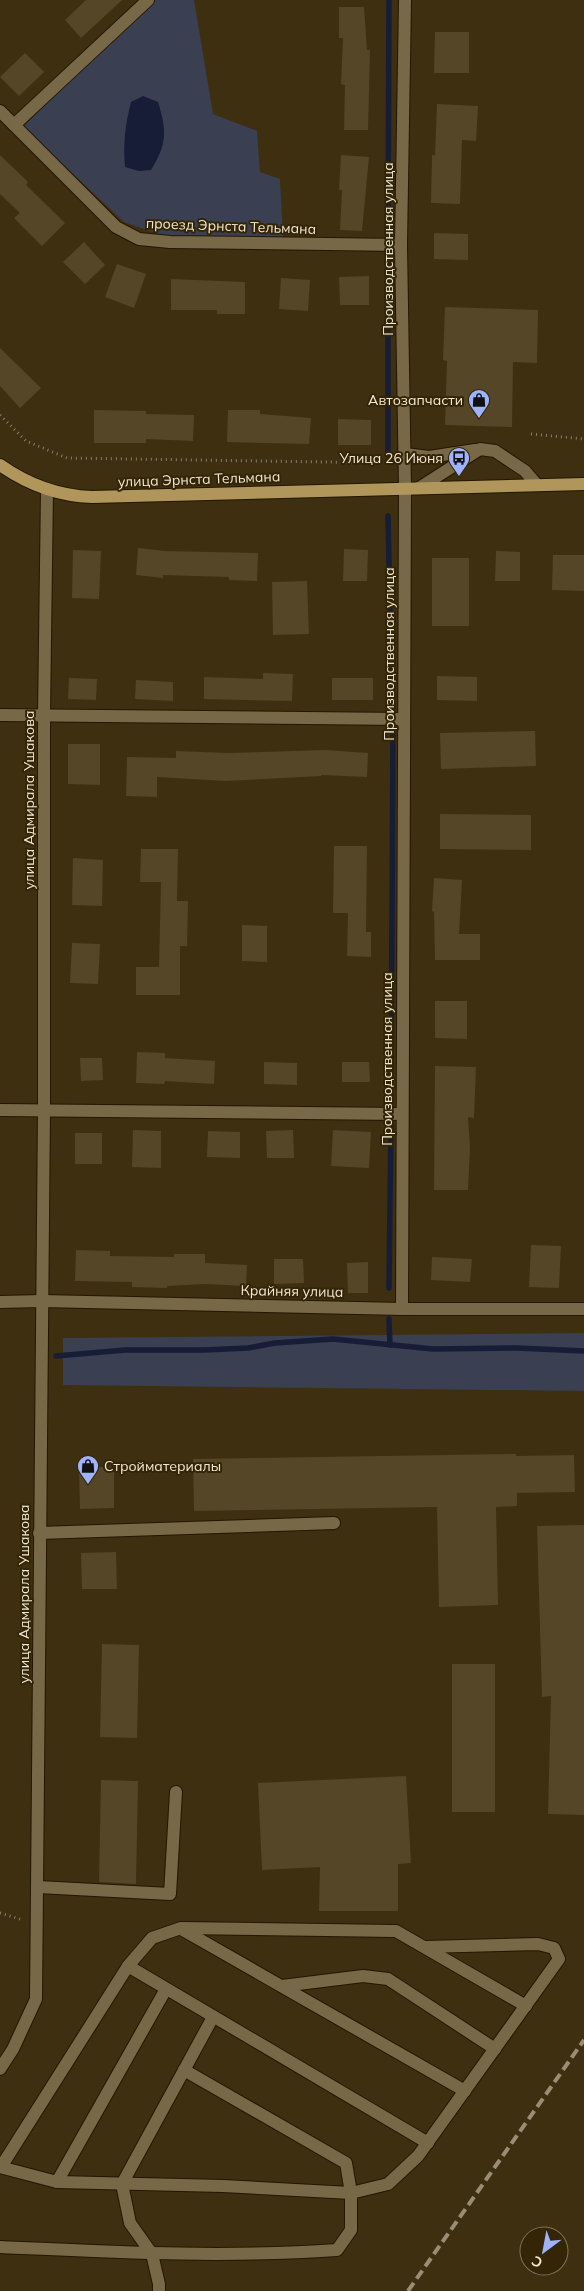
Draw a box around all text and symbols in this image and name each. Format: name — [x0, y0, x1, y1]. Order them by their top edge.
street label: Производственная улица — [379, 162, 397, 336]
street label: проезд Эрнста Тельмана — [146, 214, 316, 238]
shop icon: Автозапчасти — [467, 388, 491, 419]
place label: Автозапчасти — [368, 391, 463, 409]
bus stop icon: Улица 26 Июня — [447, 446, 471, 477]
place label: Улица 26 Июня — [339, 449, 443, 467]
street label: улица Эрнста Тельмана — [117, 467, 281, 491]
street label: Производственная улица — [380, 567, 398, 741]
street label: улица Адмирала Ушакова — [20, 710, 38, 890]
street label: Производственная улица — [378, 972, 396, 1146]
street label: Крайняя улица — [240, 1281, 344, 1301]
shop icon: Стройматериалы — [76, 1454, 100, 1485]
place label: Стройматериалы — [104, 1457, 221, 1475]
street label: улица Адмирала Ушакова — [15, 1504, 33, 1684]
north arrow — [519, 2226, 569, 2276]
text: С — [528, 2252, 546, 2272]

